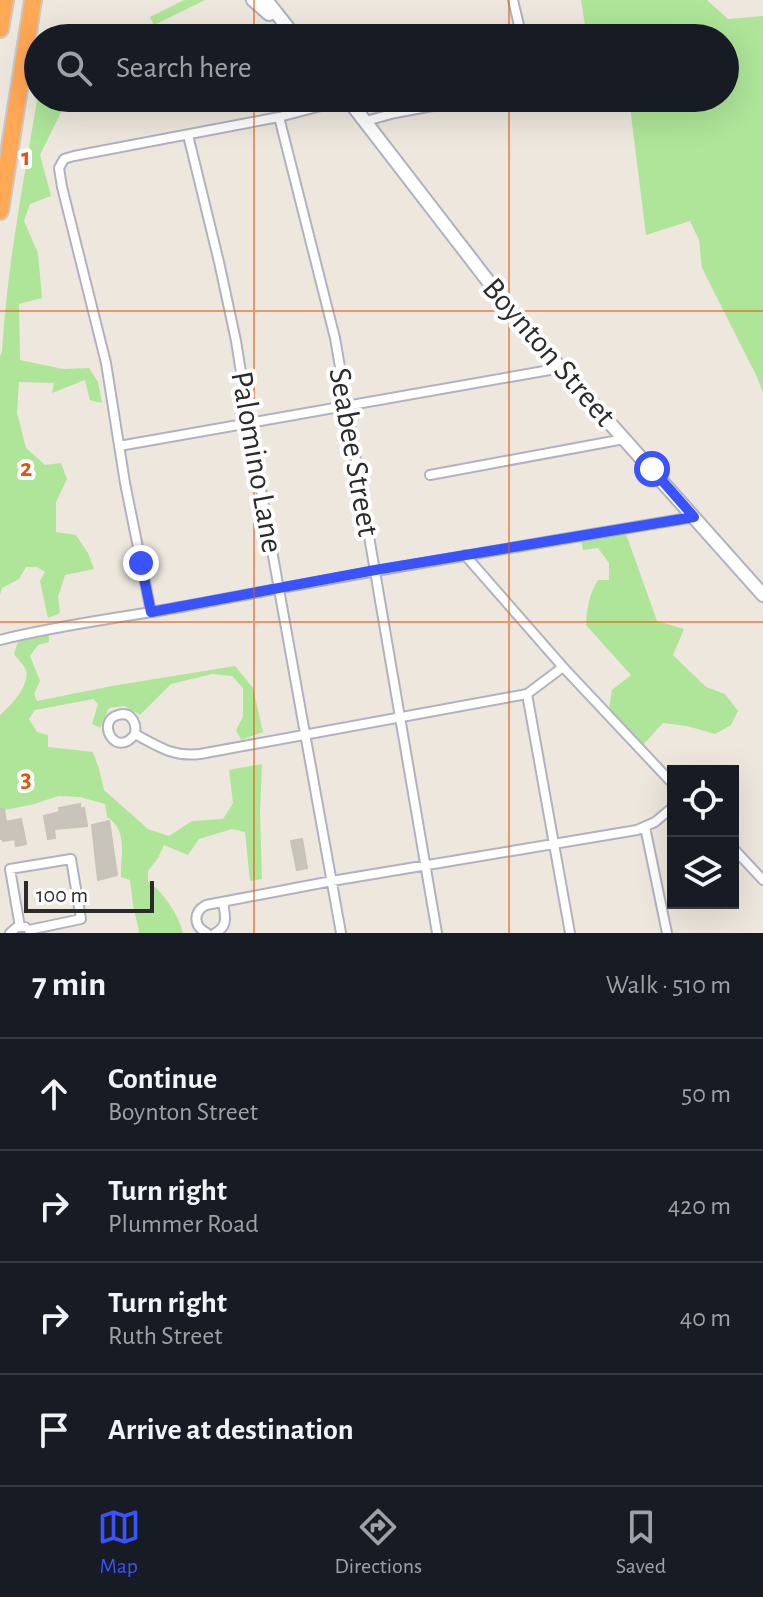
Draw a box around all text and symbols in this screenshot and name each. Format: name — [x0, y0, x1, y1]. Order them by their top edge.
search box — [24, 24, 739, 112]
icon: search — [52, 46, 96, 90]
text: Search here — [116, 53, 252, 83]
text: 1 — [21, 144, 31, 170]
street label: Boynton Street — [476, 272, 622, 432]
street label: Seabee Street — [323, 365, 385, 539]
street label: Palomino Lane — [225, 369, 289, 555]
route start — [634, 451, 670, 487]
text: 2 — [20, 455, 32, 481]
route end — [123, 545, 159, 581]
map controls — [667, 765, 739, 909]
button: locate — [667, 765, 739, 837]
text: 3 — [20, 766, 32, 792]
button: layers — [667, 837, 739, 909]
scale bar — [24, 877, 154, 913]
text: 100 m — [36, 884, 88, 906]
text: 7 min — [32, 968, 106, 1002]
text: Walk · 510 m — [606, 972, 731, 998]
text: Continue — [108, 1064, 217, 1094]
icon: ahead — [32, 1072, 76, 1116]
text: 50 m — [681, 1081, 731, 1107]
text: Boynton Street — [108, 1099, 258, 1125]
text: Turn right — [108, 1176, 227, 1206]
icon: right — [32, 1184, 76, 1228]
text: 420 m — [668, 1193, 731, 1219]
text: Plummer Road — [108, 1211, 259, 1237]
text: Turn right — [108, 1288, 227, 1318]
icon: right — [32, 1296, 76, 1340]
text: 40 m — [680, 1305, 731, 1331]
text: Ruth Street — [108, 1323, 222, 1349]
icon: arrive — [32, 1408, 76, 1452]
text: Arrive at destination — [108, 1415, 354, 1445]
tab: Map — [97, 1505, 141, 1579]
tab: Directions — [334, 1505, 422, 1579]
tab: Saved — [616, 1505, 666, 1579]

